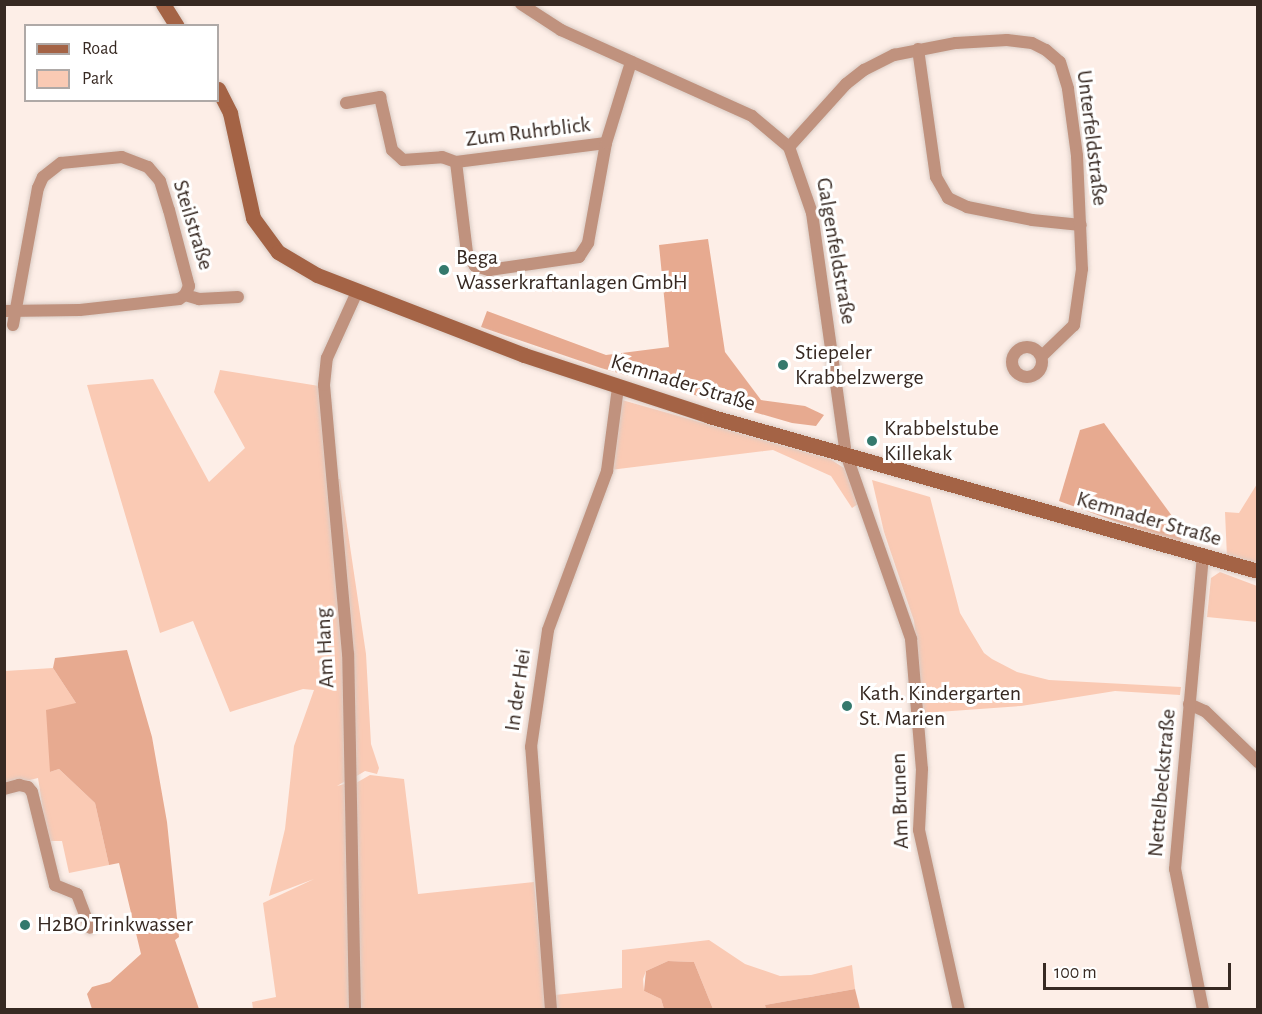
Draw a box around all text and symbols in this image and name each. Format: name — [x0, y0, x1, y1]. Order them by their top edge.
legend — [24, 24, 219, 102]
text: Road — [82, 40, 118, 58]
street label: Unterfeldstraße — [1071, 69, 1113, 207]
text: Park — [82, 70, 113, 88]
street label: Zum Ruhrblick — [464, 111, 592, 153]
street label: Galgenfeldstraße — [810, 176, 862, 326]
street label: Steilstraße — [167, 177, 219, 273]
place label: Bega Wasserkraftanlagen GmbH — [456, 244, 688, 296]
marker: Bega Wasserkraftanlagen GmbH — [437, 263, 451, 277]
place label: Stiepeler Krabbelzwerge — [795, 339, 924, 390]
street label: Kemnader Straße — [608, 349, 758, 417]
marker: Stiepeler Krabbelzwerge — [776, 358, 790, 372]
place label: Krabbelstube Killekak — [884, 415, 999, 466]
marker: Krabbelstube Killekak — [865, 434, 879, 448]
street label: Kemnader Straße — [1073, 486, 1225, 552]
street label: Am Hang — [310, 607, 340, 689]
street label: In der Hei — [499, 647, 537, 733]
place label: Kath. Kindergarten St. Marien — [859, 680, 1021, 732]
marker: Kath. Kindergarten St. Marien — [840, 699, 854, 713]
street label: Nettelbeckstraße — [1142, 708, 1182, 858]
street label: Am Brunen — [885, 752, 915, 850]
place label: H2BO Trinkwasser — [37, 912, 193, 938]
marker: H2BO Trinkwasser — [18, 918, 32, 932]
scale bar — [1046, 951, 1234, 989]
text: 100 m — [1054, 964, 1097, 982]

